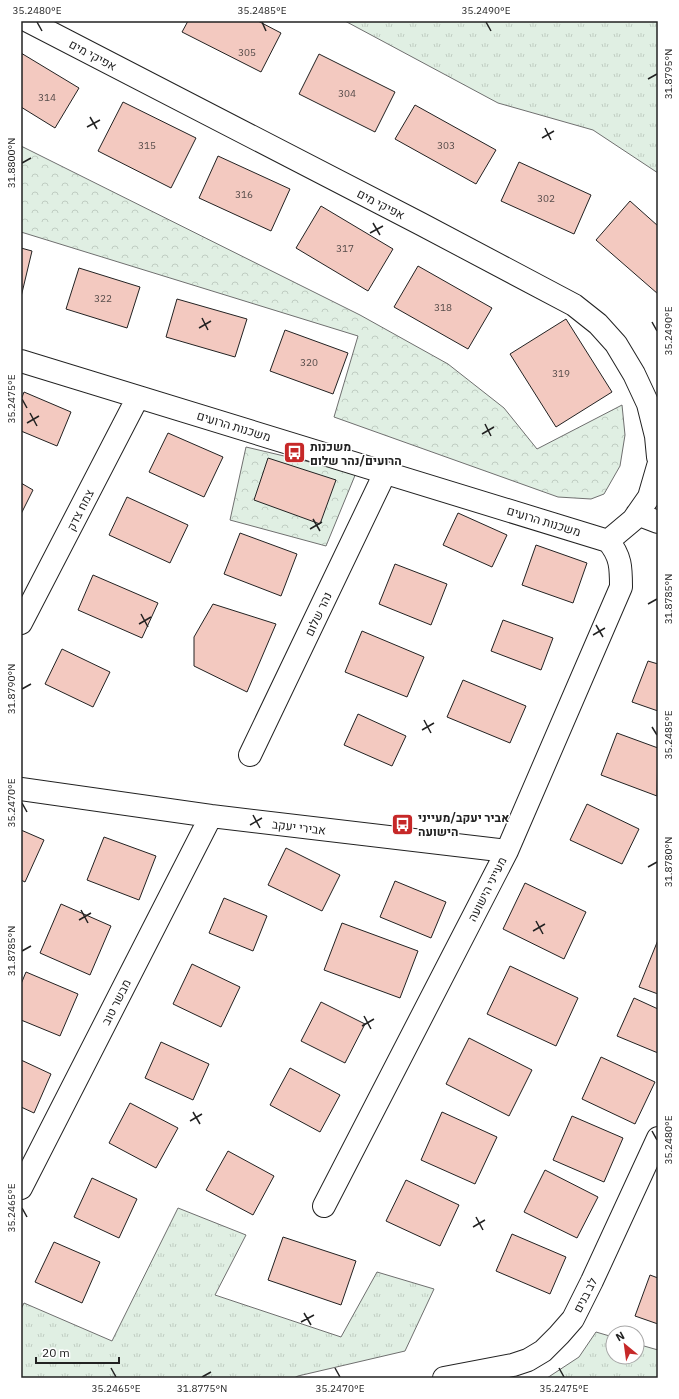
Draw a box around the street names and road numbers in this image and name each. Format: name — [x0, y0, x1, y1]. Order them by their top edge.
street label: אפיקי מים — [67, 36, 120, 74]
street label: אפיקי מים — [355, 186, 408, 223]
street label: משכנות הרועים — [195, 408, 273, 444]
street label: צמח צדק — [63, 486, 97, 533]
street label: משכנות הרועים — [505, 503, 583, 539]
street label: נהר שלום — [301, 590, 335, 638]
street label: אבירי יעקב — [271, 816, 327, 838]
street label: מעייני הישועה — [464, 854, 510, 924]
street label: מבשר טוב — [98, 977, 134, 1027]
street label: לב בנים — [570, 1275, 600, 1315]

